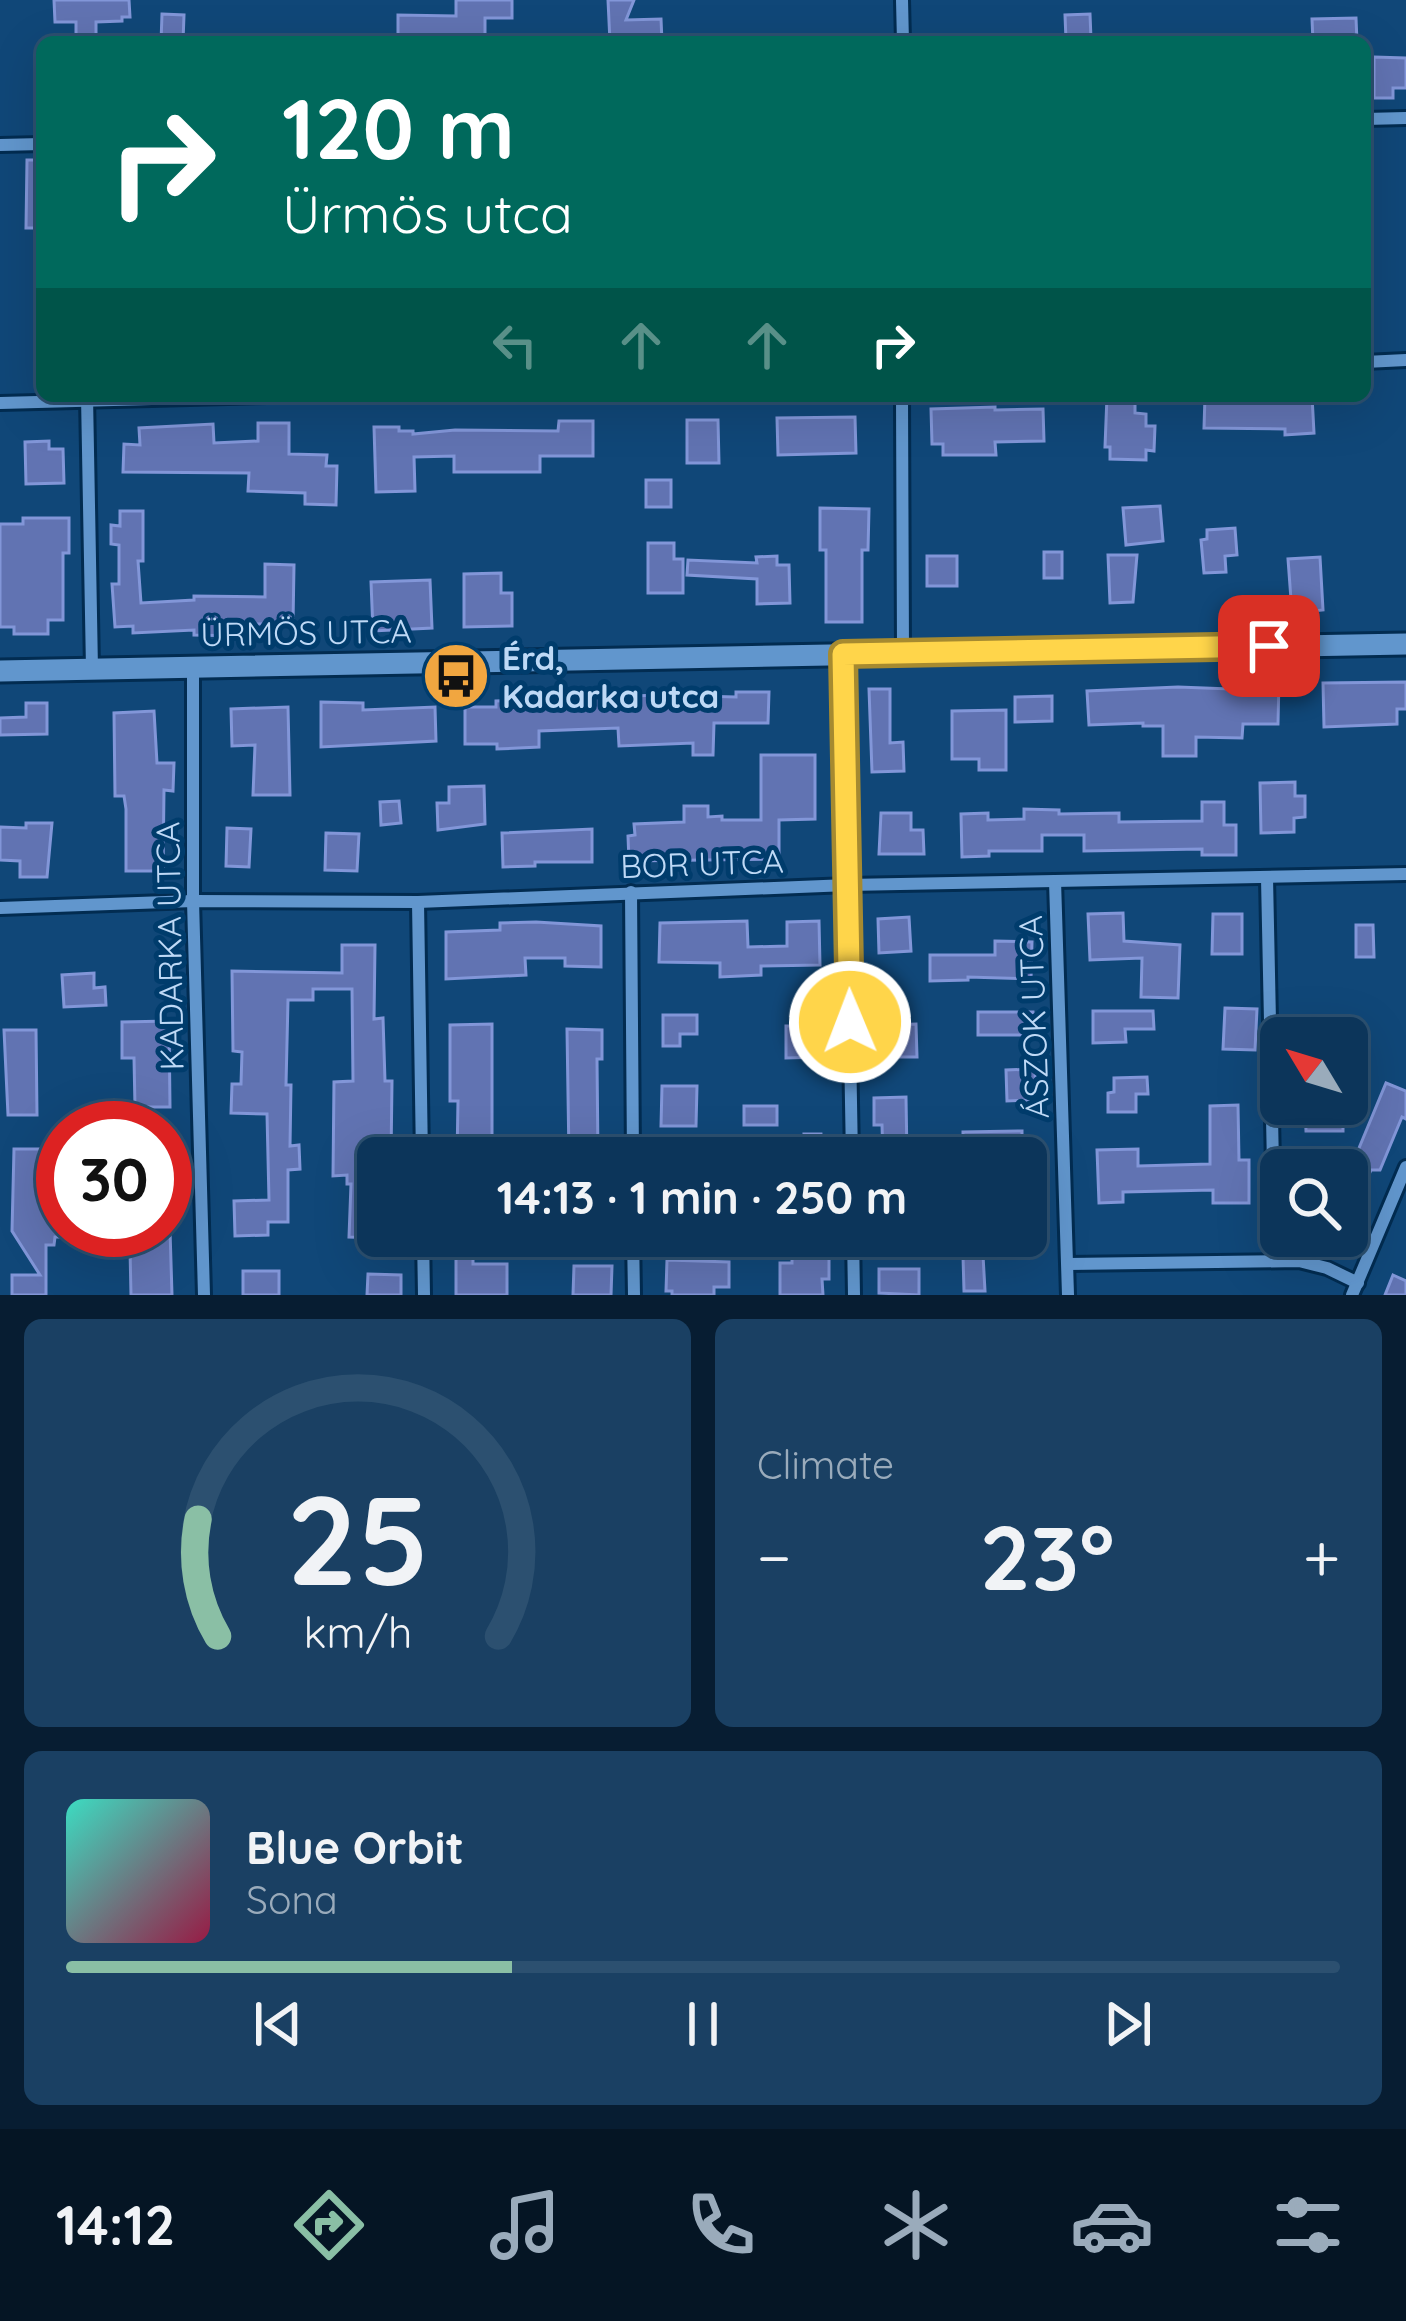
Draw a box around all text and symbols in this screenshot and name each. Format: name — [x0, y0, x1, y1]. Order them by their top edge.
text: 120 m — [282, 75, 515, 180]
icon: right — [84, 84, 240, 240]
text: Ürmös utca — [282, 179, 573, 247]
icon: left — [482, 312, 548, 378]
icon: ahead — [608, 312, 674, 378]
icon: ahead — [734, 312, 800, 378]
icon: right — [860, 312, 926, 378]
pin — [1218, 595, 1320, 697]
street label: ÜRMÖS UTCA — [200, 610, 412, 654]
icon: arrive — [1236, 613, 1302, 679]
place label: Érd, Kadarka utca — [502, 637, 719, 716]
bus stop icon: Érd, Kadarka utca — [421, 641, 491, 711]
street label: KADARKA UTCA — [146, 821, 192, 1071]
street label: BOR UTCA — [620, 840, 784, 886]
street label: ÁSZOK UTCA — [1009, 915, 1057, 1119]
position arrow — [787, 959, 913, 1085]
north arrow — [1260, 1017, 1368, 1125]
map controls — [1260, 1017, 1368, 1257]
speed limit sign: 30 — [36, 1101, 192, 1257]
button: search — [1260, 1149, 1368, 1257]
text: 14:13 · 1 min · 250 m — [497, 1169, 907, 1225]
text: Climate — [757, 1440, 894, 1489]
text: 25 — [286, 1460, 429, 1616]
text: 23° — [980, 1500, 1115, 1613]
text: − — [757, 1515, 791, 1598]
text: + — [1303, 1515, 1340, 1598]
text: km/h — [303, 1605, 412, 1659]
text: Blue Orbit — [246, 1819, 464, 1875]
text: Sona — [246, 1875, 338, 1924]
icon: previous — [245, 1991, 311, 2057]
icon: pause — [670, 1991, 736, 2057]
icon: next — [1095, 1991, 1161, 2057]
icon: directions — [287, 2183, 371, 2267]
icon: music — [483, 2183, 567, 2267]
icon: phone — [679, 2183, 763, 2267]
icon: climate — [874, 2183, 958, 2267]
icon: car — [1070, 2183, 1154, 2267]
icon: filters — [1266, 2183, 1350, 2267]
text: 14:12 — [56, 2191, 175, 2259]

